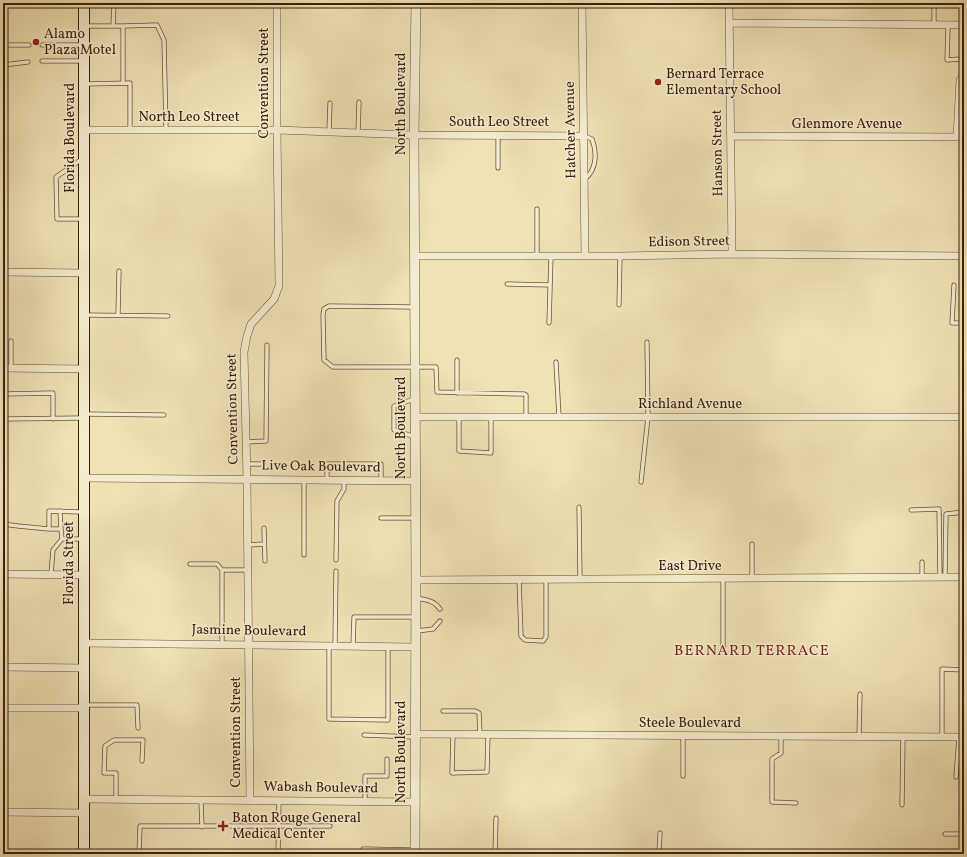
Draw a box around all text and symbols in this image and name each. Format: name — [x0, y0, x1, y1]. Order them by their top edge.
place label: Alamo Plaza Motel — [44, 25, 116, 60]
street label: Convention Street — [255, 27, 274, 139]
marker: Alamo Plaza Motel — [31, 37, 41, 47]
street label: North Boulevard — [392, 53, 411, 155]
place label: Bernard Terrace Elementary School — [666, 65, 781, 100]
marker: Bernard Terrace Elementary School — [653, 77, 663, 87]
street label: Hatcher Avenue — [561, 81, 581, 179]
street label: Florida Boulevard — [61, 83, 80, 193]
street label: North Leo Street — [138, 108, 240, 127]
street label: Hanson Street — [708, 109, 728, 197]
street label: South Leo Street — [449, 113, 549, 132]
street label: Glenmore Avenue — [792, 115, 903, 134]
street label: Edison Street — [648, 232, 730, 252]
street label: Convention Street — [223, 353, 243, 465]
street label: North Boulevard — [392, 377, 411, 479]
street label: Richland Avenue — [638, 395, 742, 414]
street label: Live Oak Boulevard — [261, 456, 381, 478]
street label: Florida Street — [60, 521, 79, 605]
street label: East Drive — [658, 557, 722, 576]
street label: Jasmine Boulevard — [191, 620, 307, 642]
district label: BERNARD TERRACE — [674, 641, 830, 662]
street label: Convention Street — [227, 676, 246, 788]
street label: North Boulevard — [392, 701, 411, 803]
street label: Steele Boulevard — [639, 714, 741, 733]
street label: Wabash Boulevard — [263, 778, 379, 799]
place label: Baton Rouge General Medical Center — [232, 809, 361, 844]
marker: Baton Rouge General Medical Center — [217, 820, 229, 832]

